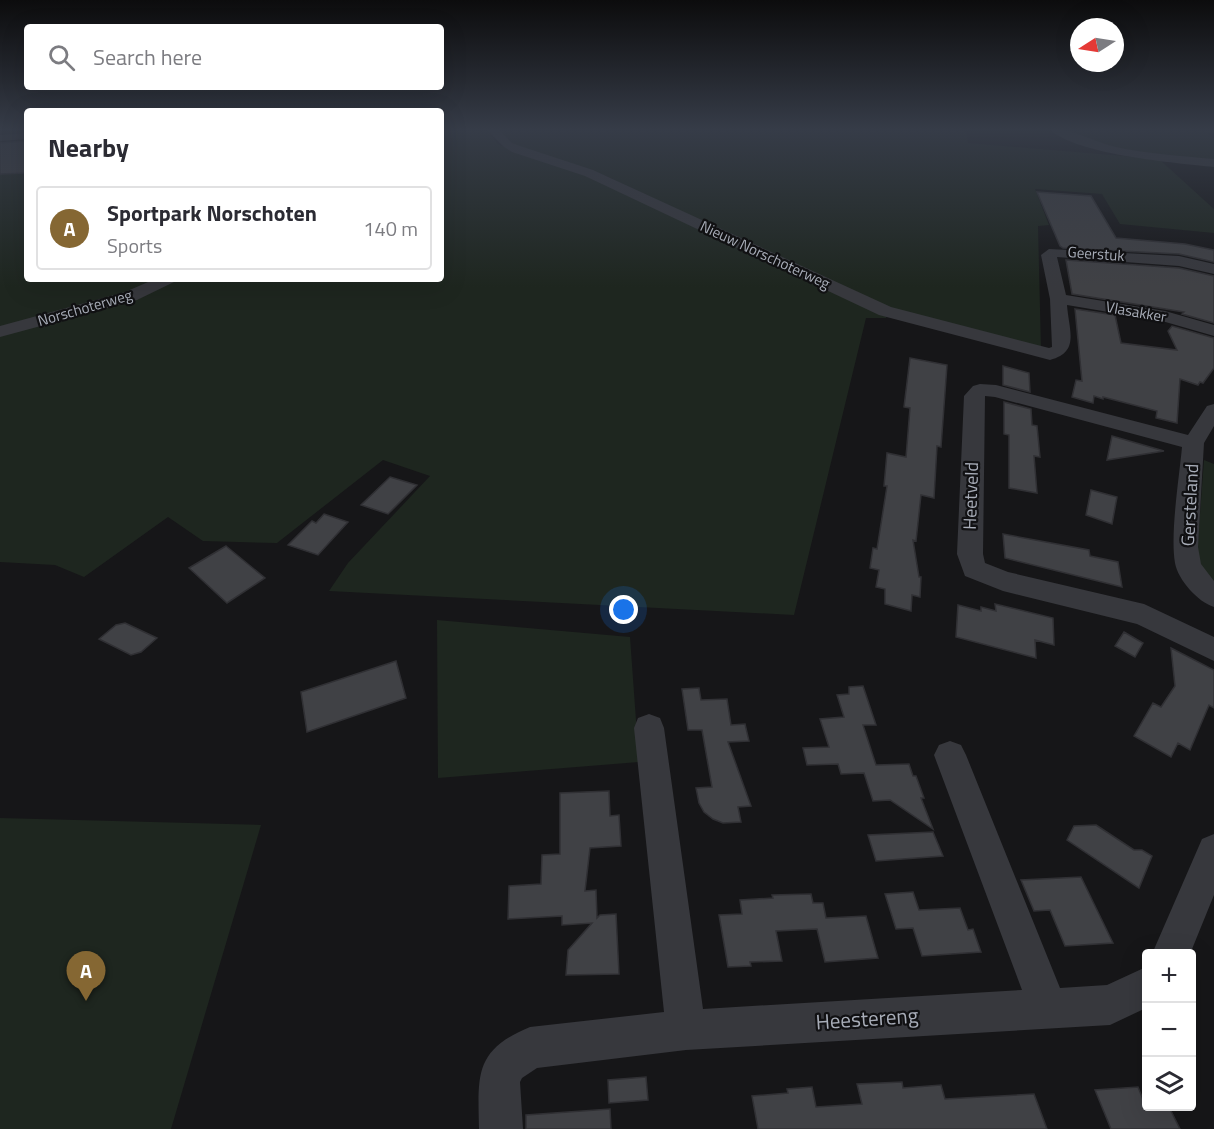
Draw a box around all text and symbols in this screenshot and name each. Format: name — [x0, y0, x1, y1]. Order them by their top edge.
north arrow — [1070, 18, 1124, 72]
search box — [24, 24, 444, 90]
text: Search here — [93, 40, 202, 74]
icon: search — [45, 41, 78, 74]
text: Nearby — [48, 128, 129, 167]
text: Sportpark Norschoten — [107, 196, 317, 230]
text: A — [63, 213, 76, 244]
text: 140 m — [363, 213, 418, 244]
street label: Nieuw Norschoterweg — [696, 214, 834, 295]
text: Sports — [107, 230, 162, 261]
street label: Geerstuk — [1067, 240, 1125, 267]
street label: Norschoterweg — [35, 283, 135, 332]
street label: Vlasakker — [1104, 295, 1168, 328]
street label: Heetveld — [956, 462, 985, 530]
street label: Gersteland — [1174, 463, 1205, 547]
your location — [609, 595, 638, 624]
map controls — [1142, 949, 1196, 1111]
button: + — [1142, 949, 1196, 1003]
pin: A — [66, 952, 106, 1001]
street label: Heestereng — [815, 998, 919, 1038]
button: − — [1142, 1003, 1196, 1057]
button: layers — [1142, 1057, 1196, 1111]

